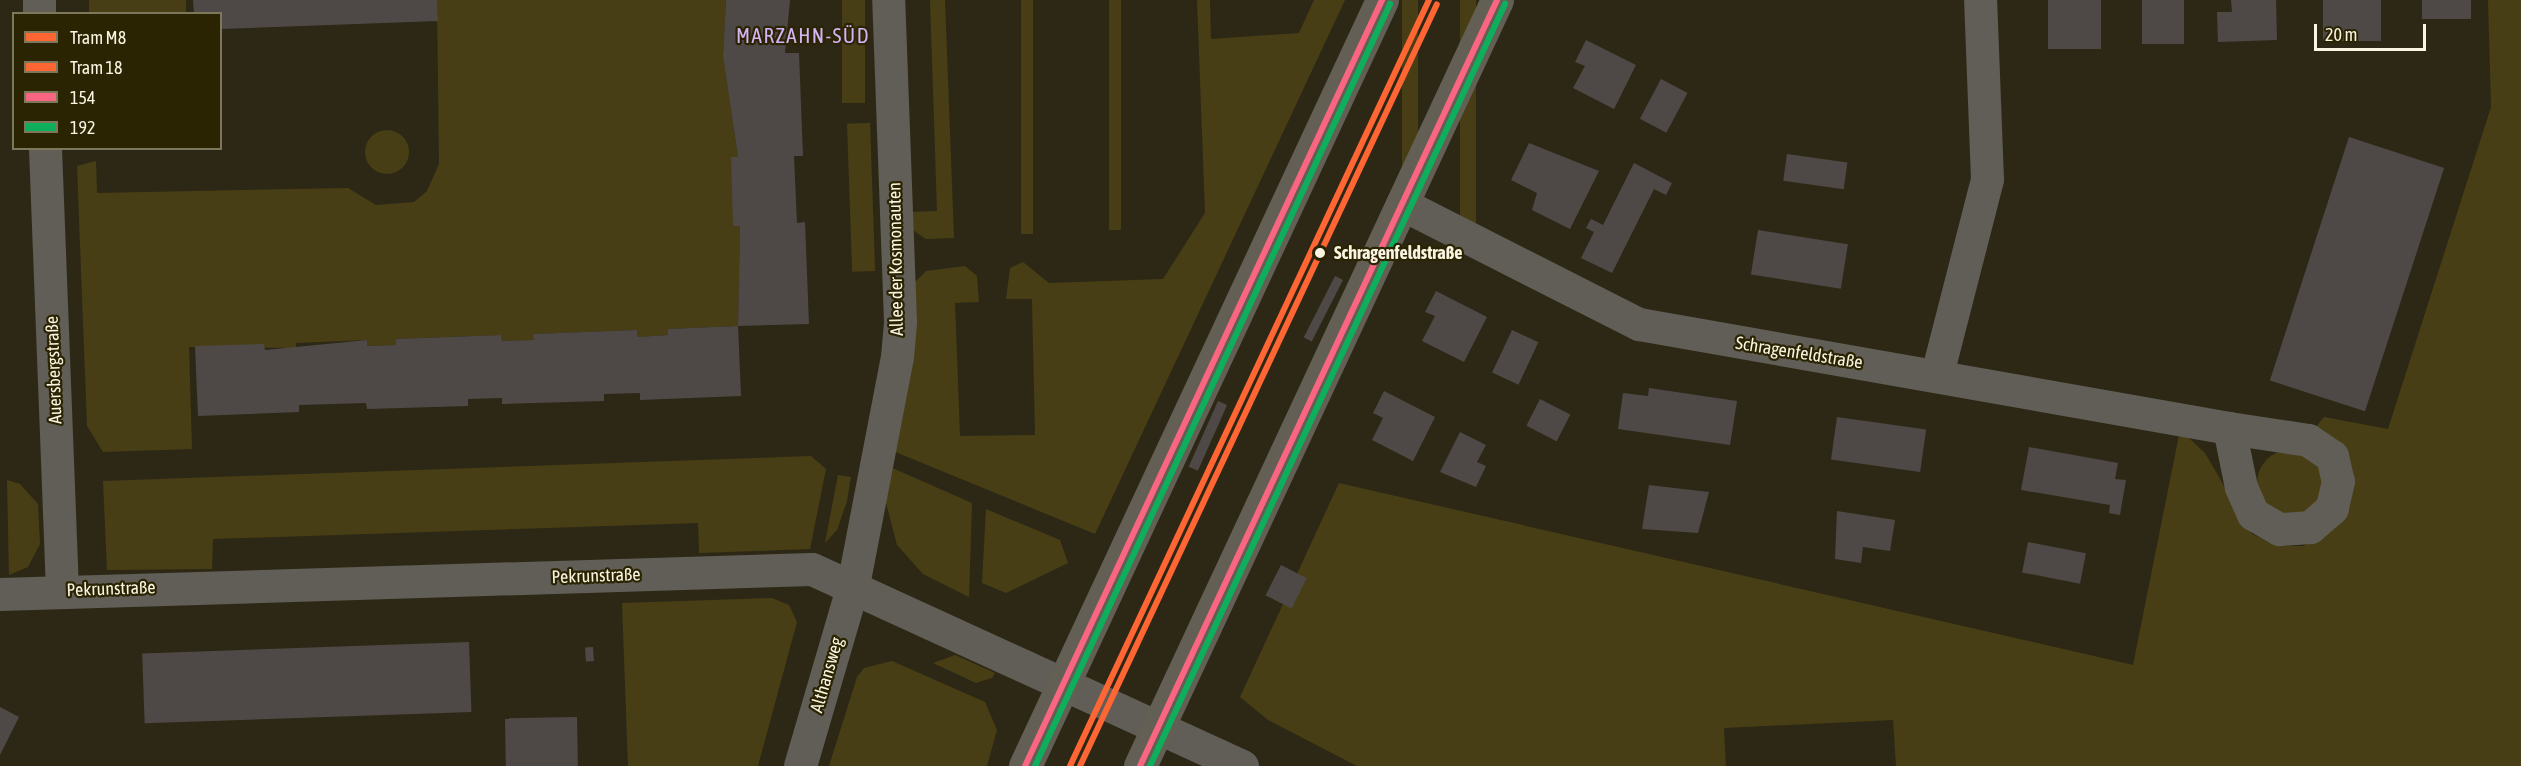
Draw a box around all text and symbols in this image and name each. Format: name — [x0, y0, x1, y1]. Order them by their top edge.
legend — [12, 12, 222, 150]
scale bar — [2317, 12, 2430, 50]
district label: MARZAHN-SÜD — [736, 22, 870, 48]
text: 20 m — [2325, 24, 2357, 45]
text: Tram M8 — [70, 27, 126, 48]
text: Tram 18 — [70, 57, 123, 78]
text: 154 — [70, 87, 95, 108]
text: 192 — [70, 117, 95, 138]
street label: Allee der Kosmonauten — [884, 182, 908, 336]
place label: Schragenfeldstraße — [1334, 242, 1462, 264]
marker: Schragenfeldstraße — [1311, 244, 1329, 262]
street label: Auersbergstraße — [41, 316, 67, 424]
street label: Schragenfeldstraße — [1734, 332, 1864, 374]
street label: Pekrunstraße — [551, 564, 641, 588]
street label: Pekrunstraße — [66, 577, 156, 601]
street label: Althansweg — [806, 635, 848, 715]

